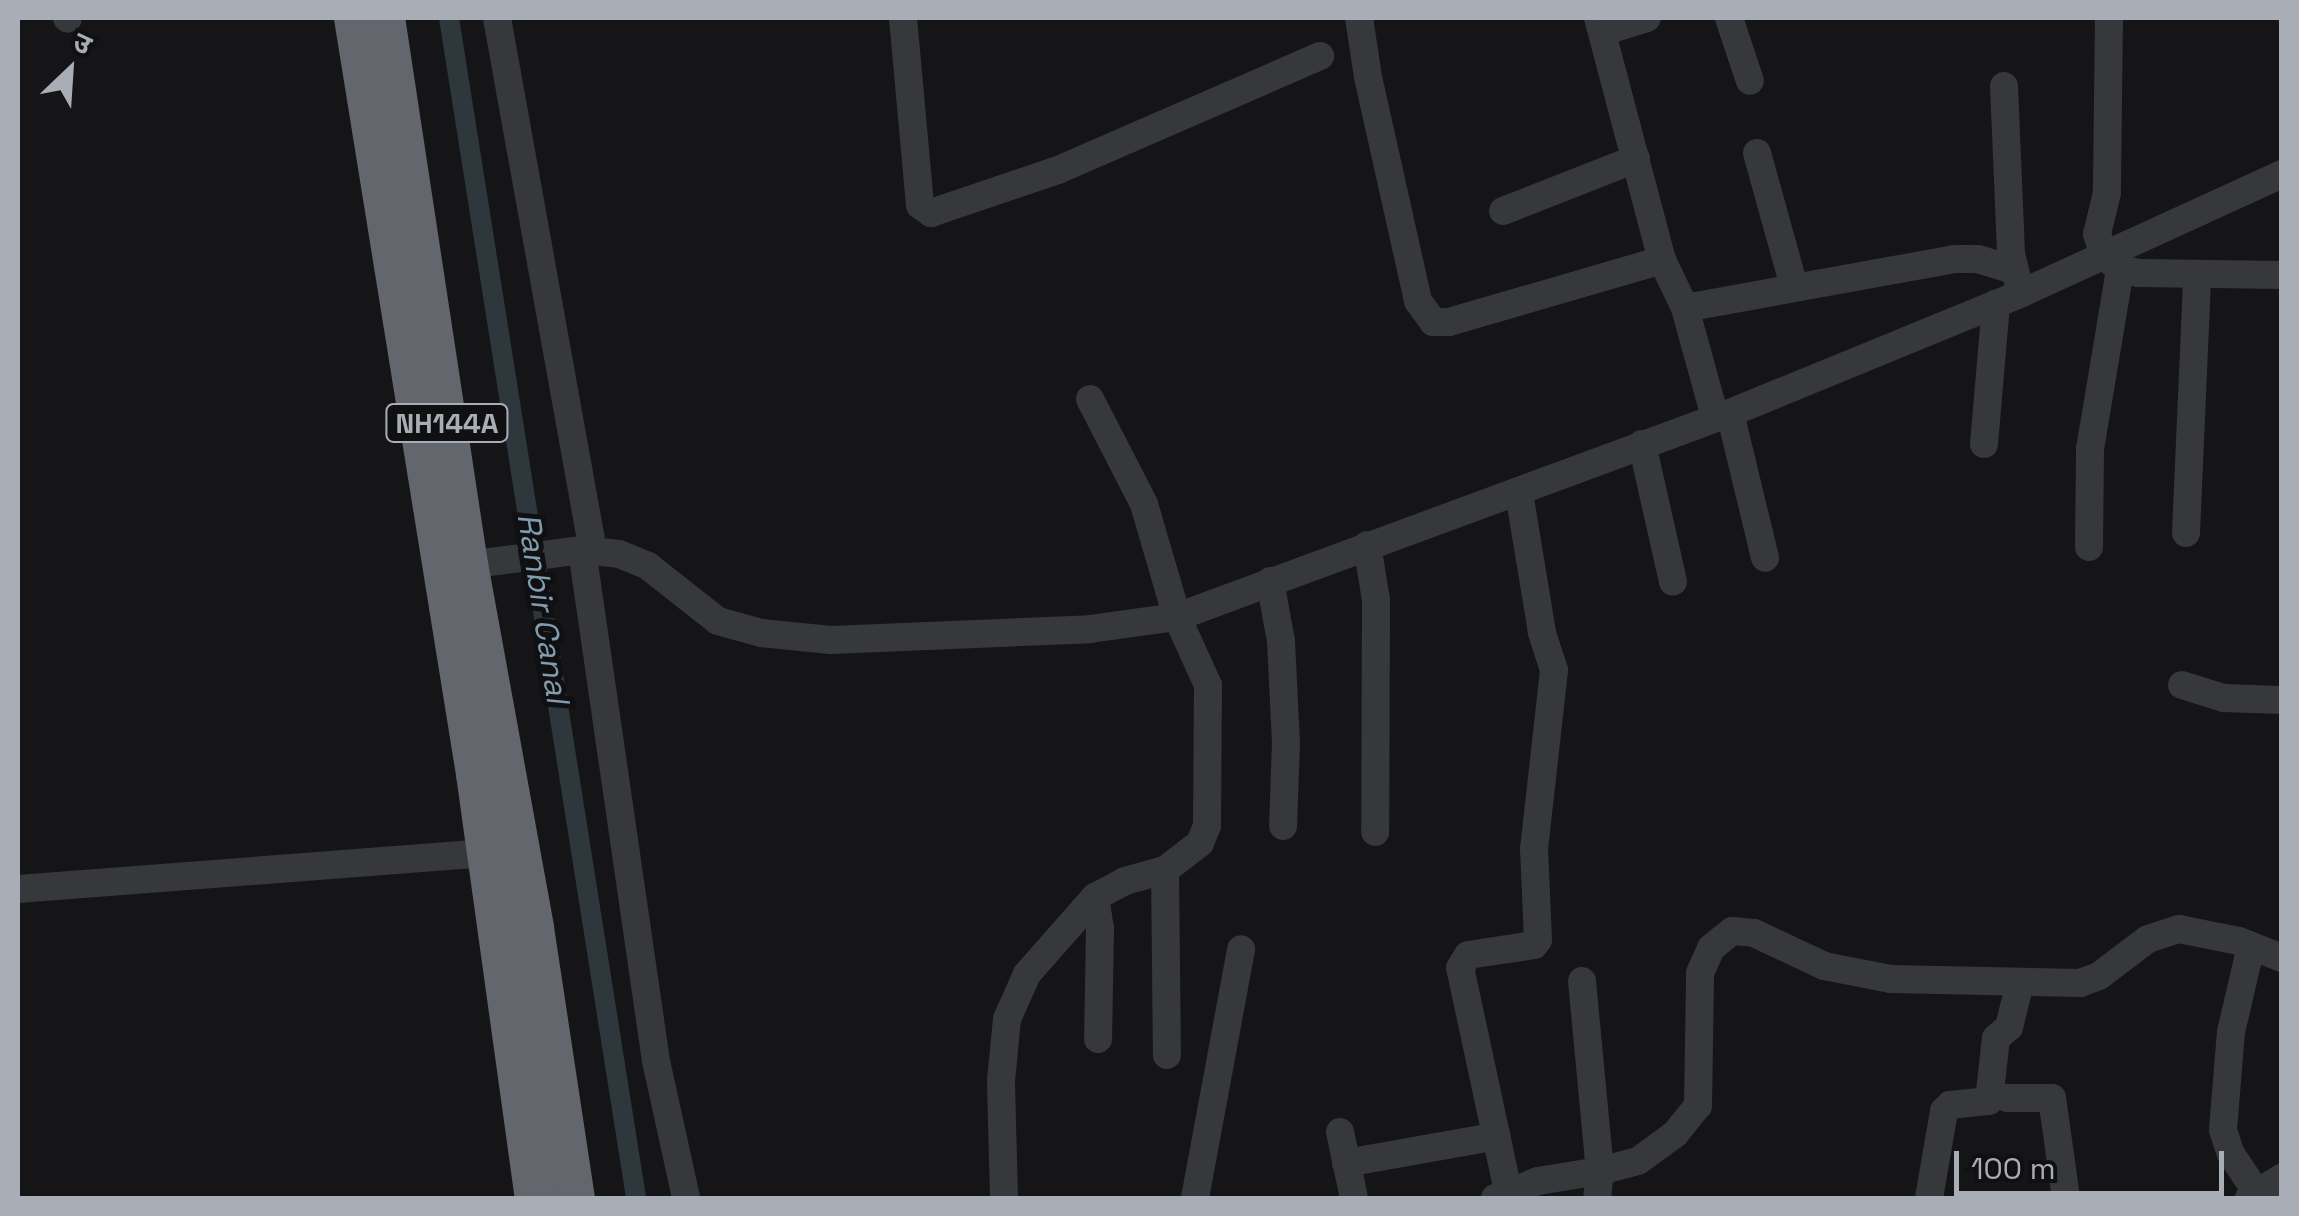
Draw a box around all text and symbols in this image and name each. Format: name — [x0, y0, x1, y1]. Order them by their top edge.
north arrow — [20, 20, 120, 120]
text: उ — [68, 23, 98, 63]
road number: NH144A — [384, 400, 510, 446]
water label: Ranbir Canal — [509, 510, 577, 706]
scale bar — [1959, 1131, 2229, 1193]
text: 100 m — [1971, 1149, 2056, 1188]

